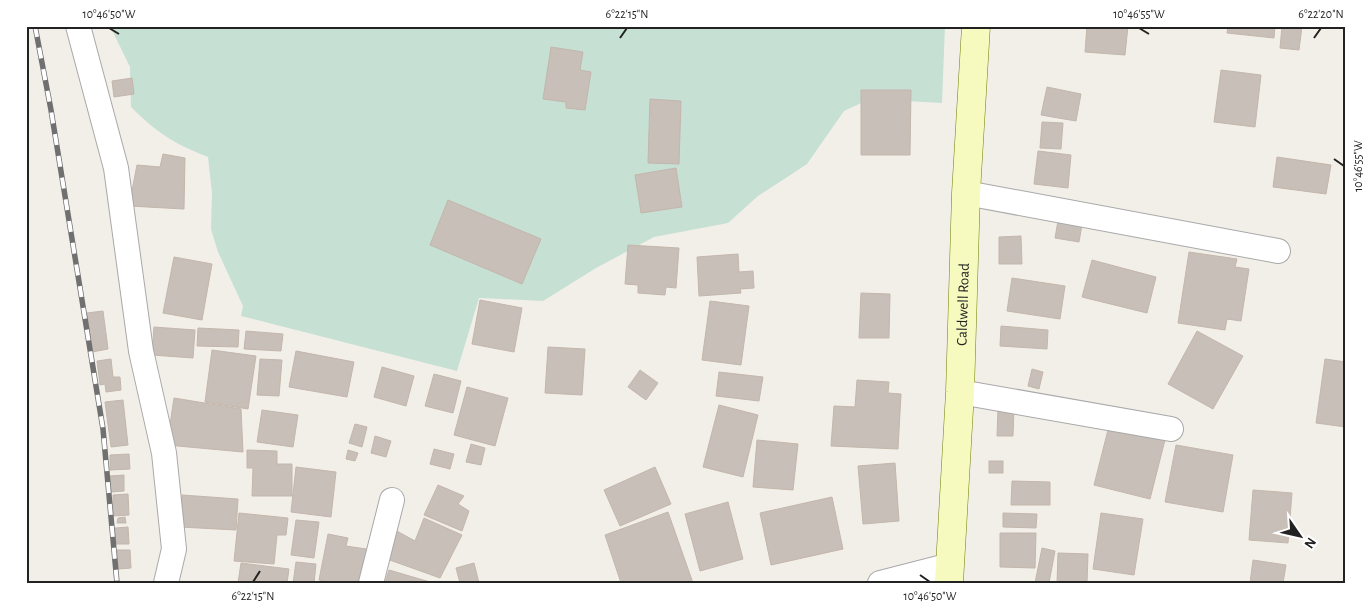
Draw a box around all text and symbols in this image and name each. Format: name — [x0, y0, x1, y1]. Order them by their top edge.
text: 10°46'50"W — [83, 8, 136, 20]
text: 6°22'15"N — [606, 8, 648, 20]
text: 10°46'55"W — [1113, 8, 1165, 20]
text: 6°22'20"N — [1298, 8, 1344, 20]
text: 10°46'55"W — [1352, 140, 1364, 192]
street label: Caldwell Road — [954, 263, 971, 346]
north arrow — [1274, 512, 1324, 562]
text: N — [1301, 535, 1318, 551]
text: 6°22'15"N — [232, 590, 274, 602]
text: 10°46'50"W — [904, 590, 957, 602]

